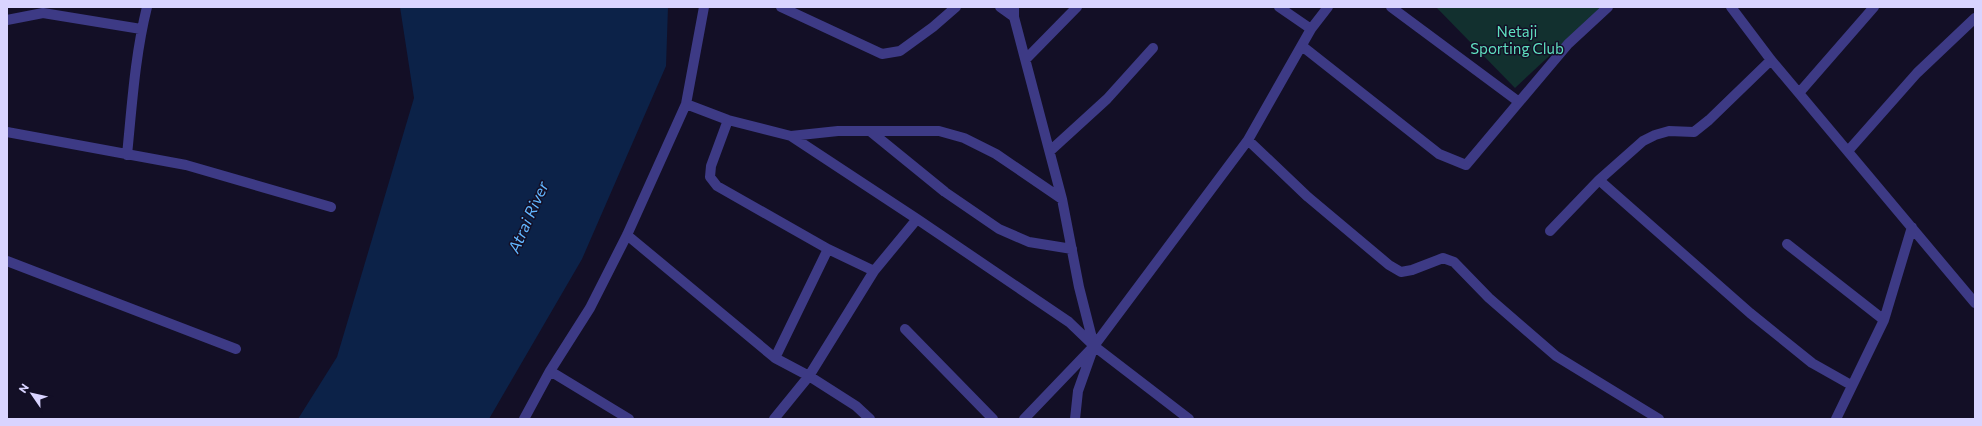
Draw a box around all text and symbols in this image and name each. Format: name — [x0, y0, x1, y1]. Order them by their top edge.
park label: Netaji Sporting Club — [1470, 22, 1564, 57]
water label: Atrai River — [503, 178, 552, 256]
north arrow — [12, 374, 52, 414]
text: N — [16, 381, 31, 395]

